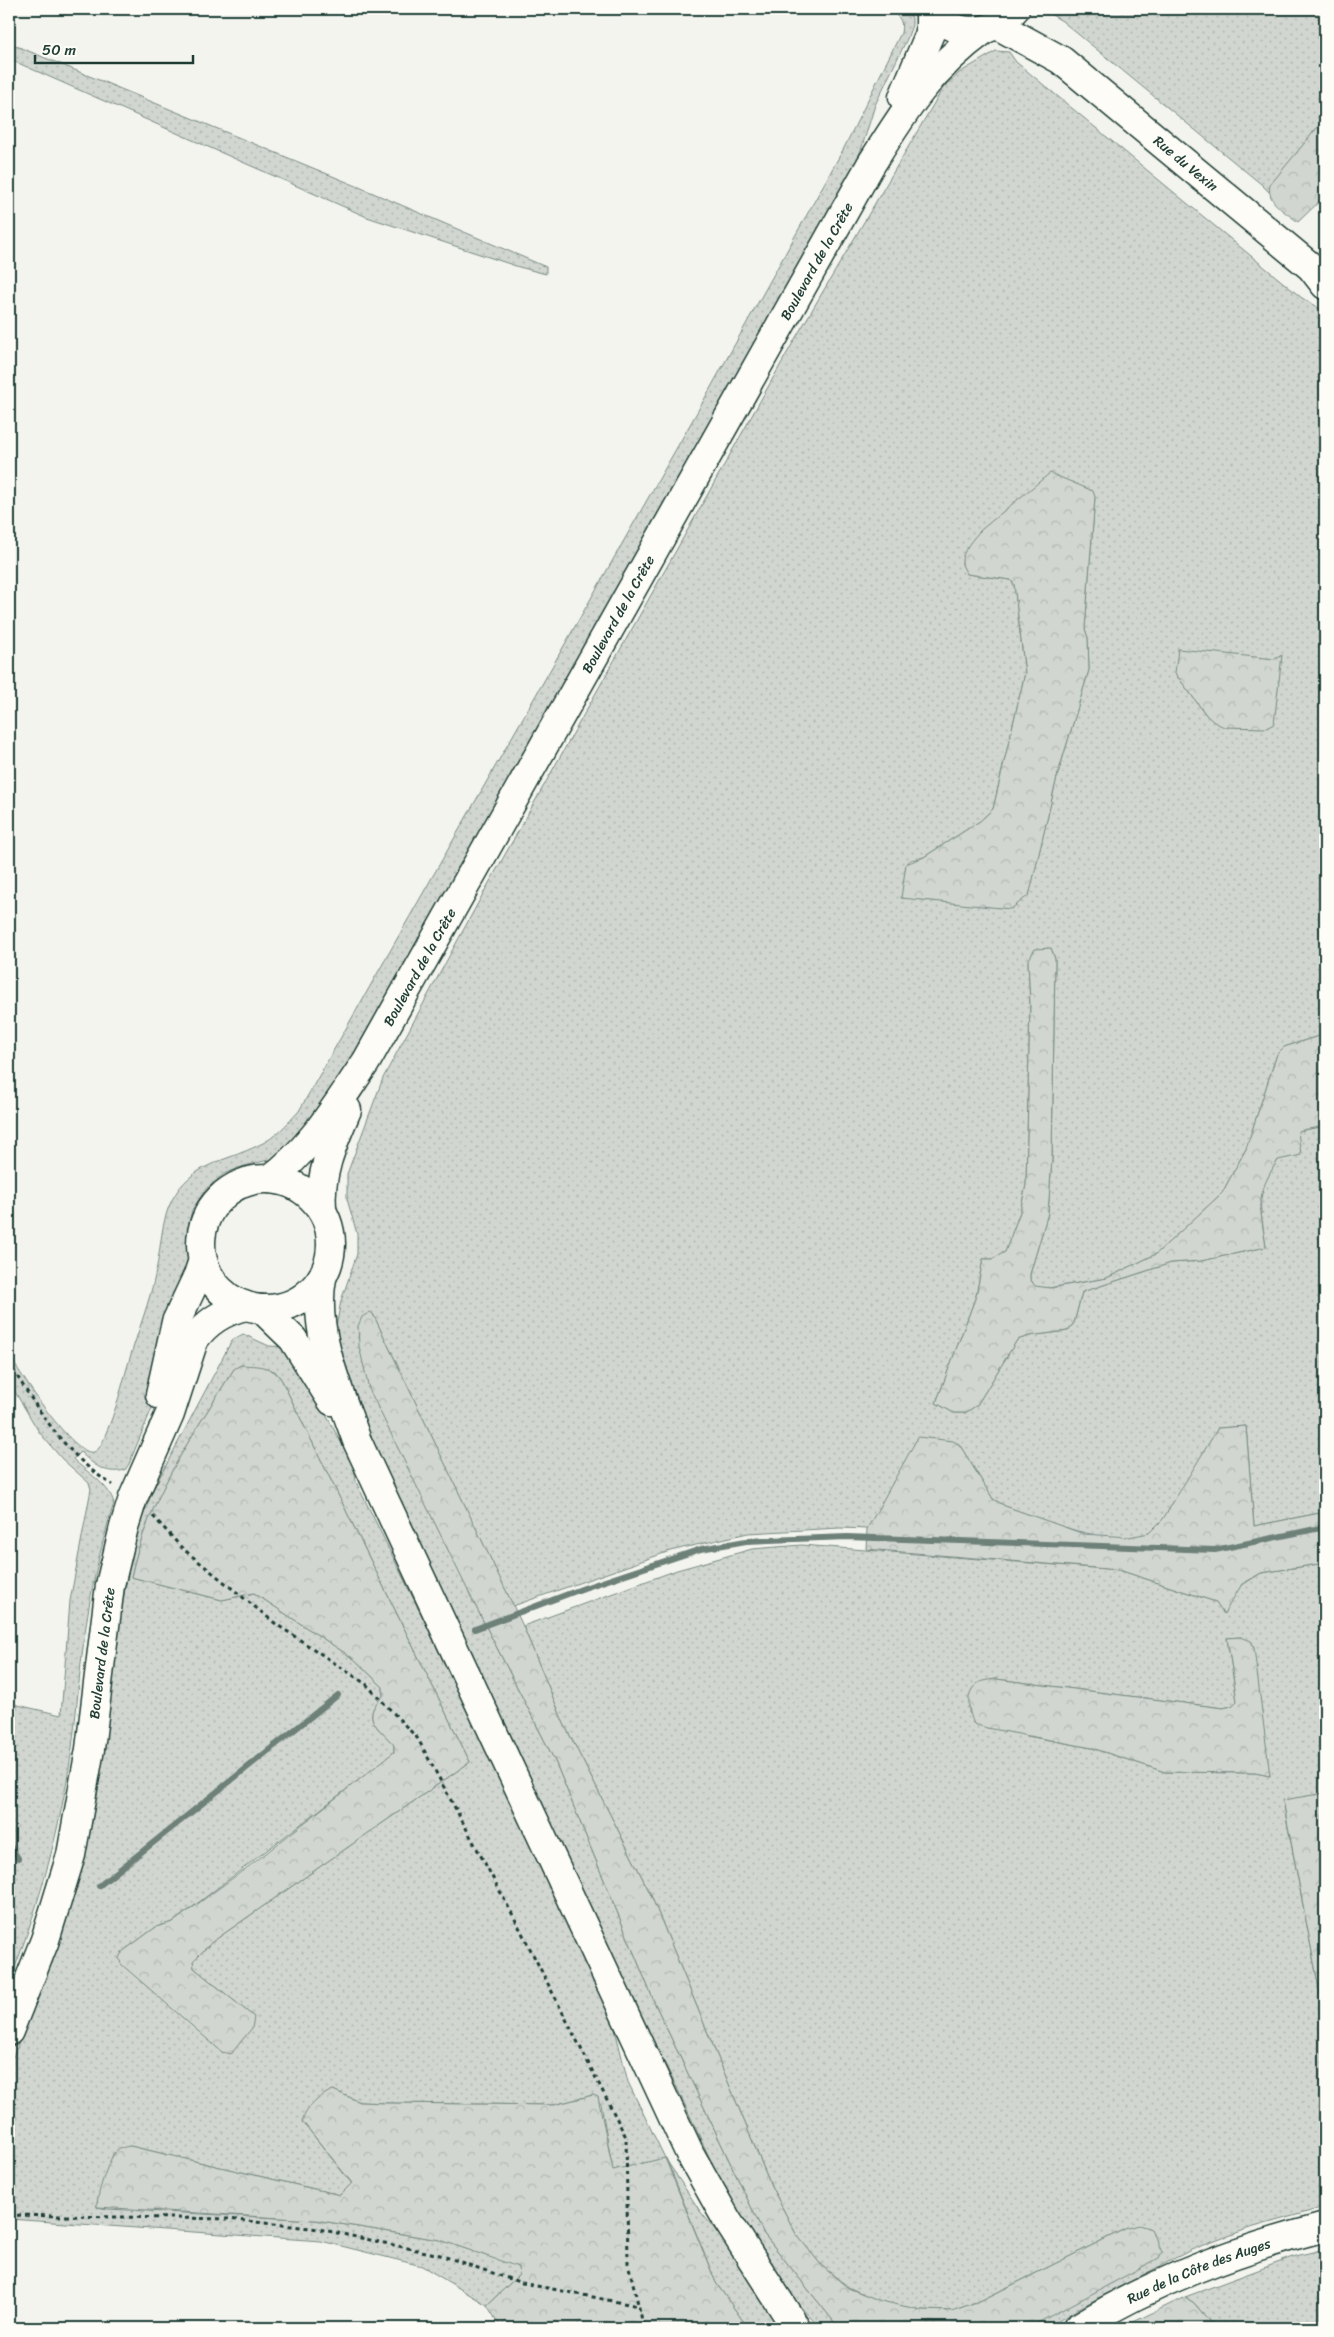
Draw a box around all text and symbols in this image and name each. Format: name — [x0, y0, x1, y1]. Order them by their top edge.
scale bar — [35, 32, 192, 64]
text: 50 m — [42, 37, 77, 63]
street label: Rue du Vexin — [1148, 129, 1224, 198]
street label: Boulevard de la Crête — [773, 197, 860, 325]
street label: Boulevard de la Crête — [575, 550, 661, 678]
street label: Boulevard de la Crête — [376, 903, 463, 1031]
street label: Boulevard de la Crête — [81, 1586, 122, 1720]
street label: Rue de la Côte des Auges — [1122, 2230, 1274, 2311]

